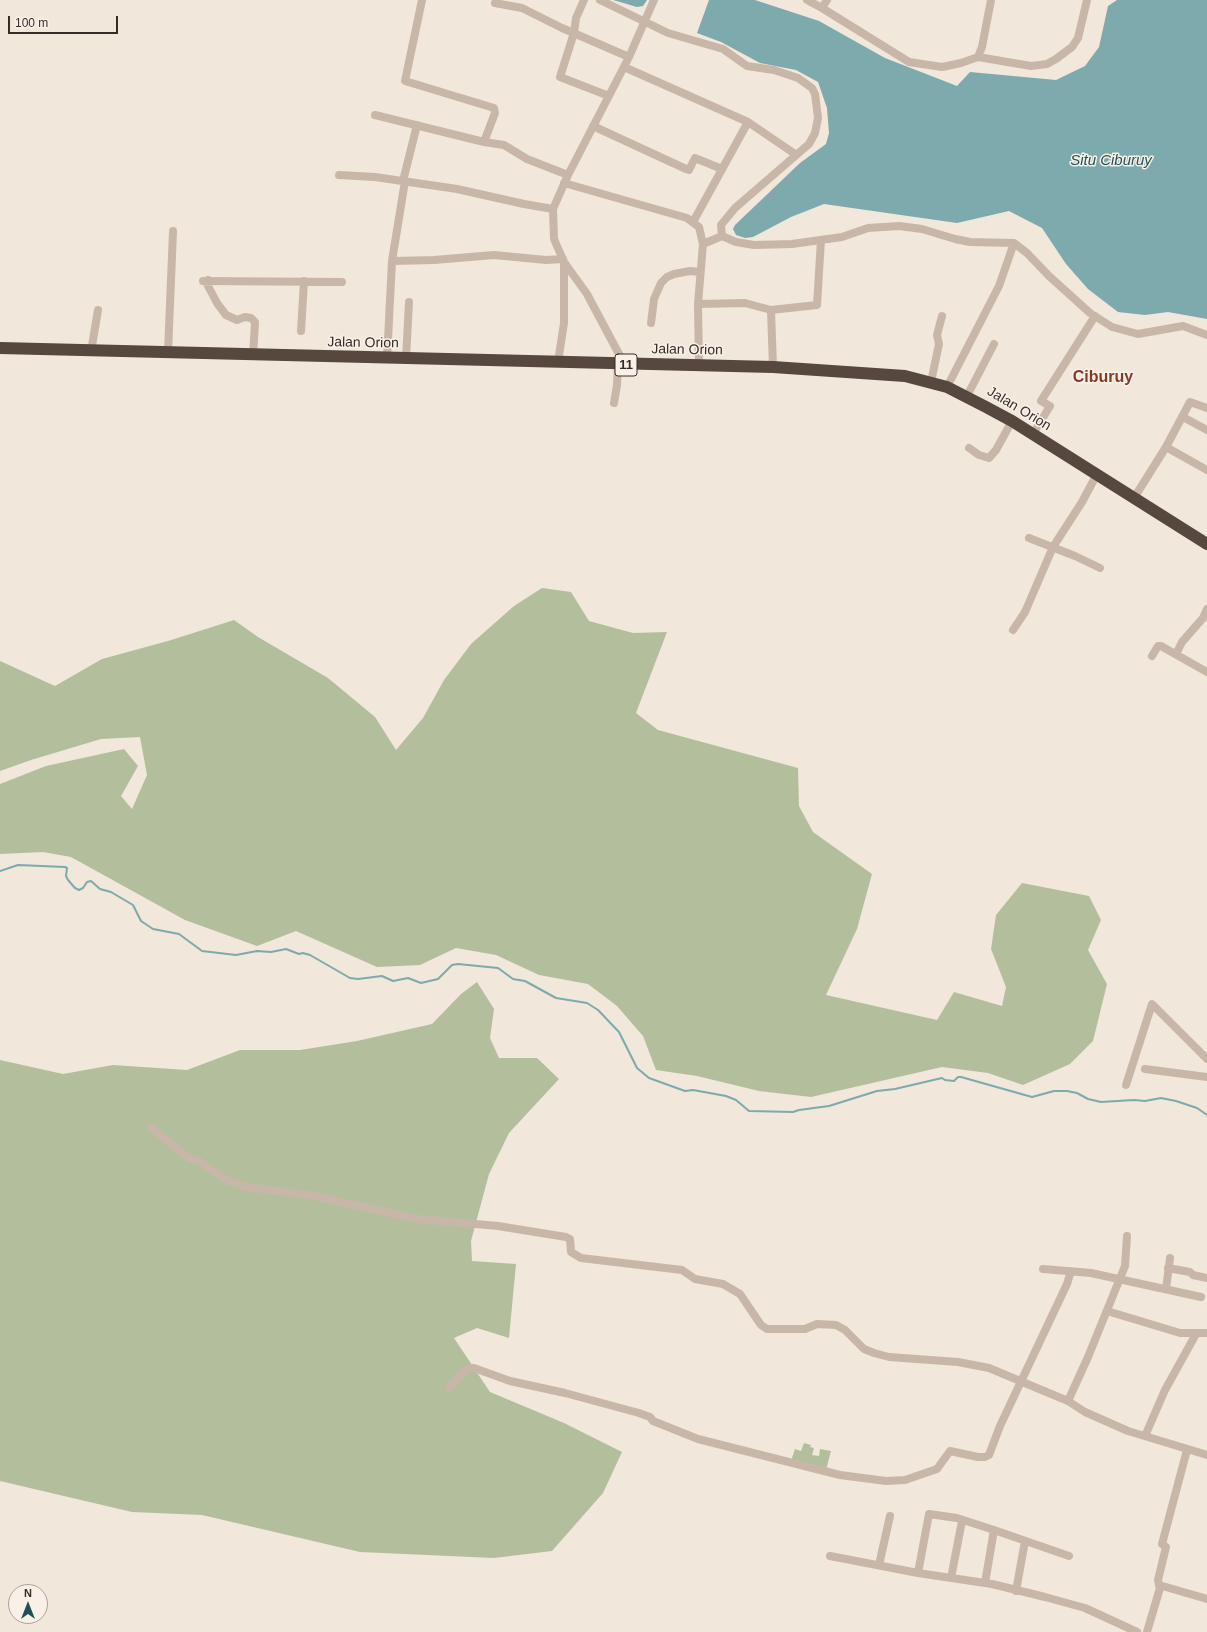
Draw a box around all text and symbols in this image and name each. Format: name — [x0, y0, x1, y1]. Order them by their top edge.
scale bar — [10, 8, 120, 34]
text: 100 m — [15, 16, 48, 30]
water label: Situ Ciburuy — [1070, 152, 1152, 170]
street label: Jalan Orion — [327, 334, 399, 352]
street label: Jalan Orion — [651, 341, 723, 359]
road number: 11 — [615, 354, 637, 376]
district label: Ciburuy — [1073, 368, 1133, 388]
street label: Jalan Orion — [984, 383, 1054, 435]
north arrow — [8, 1584, 48, 1624]
text: N — [24, 1587, 32, 1599]

